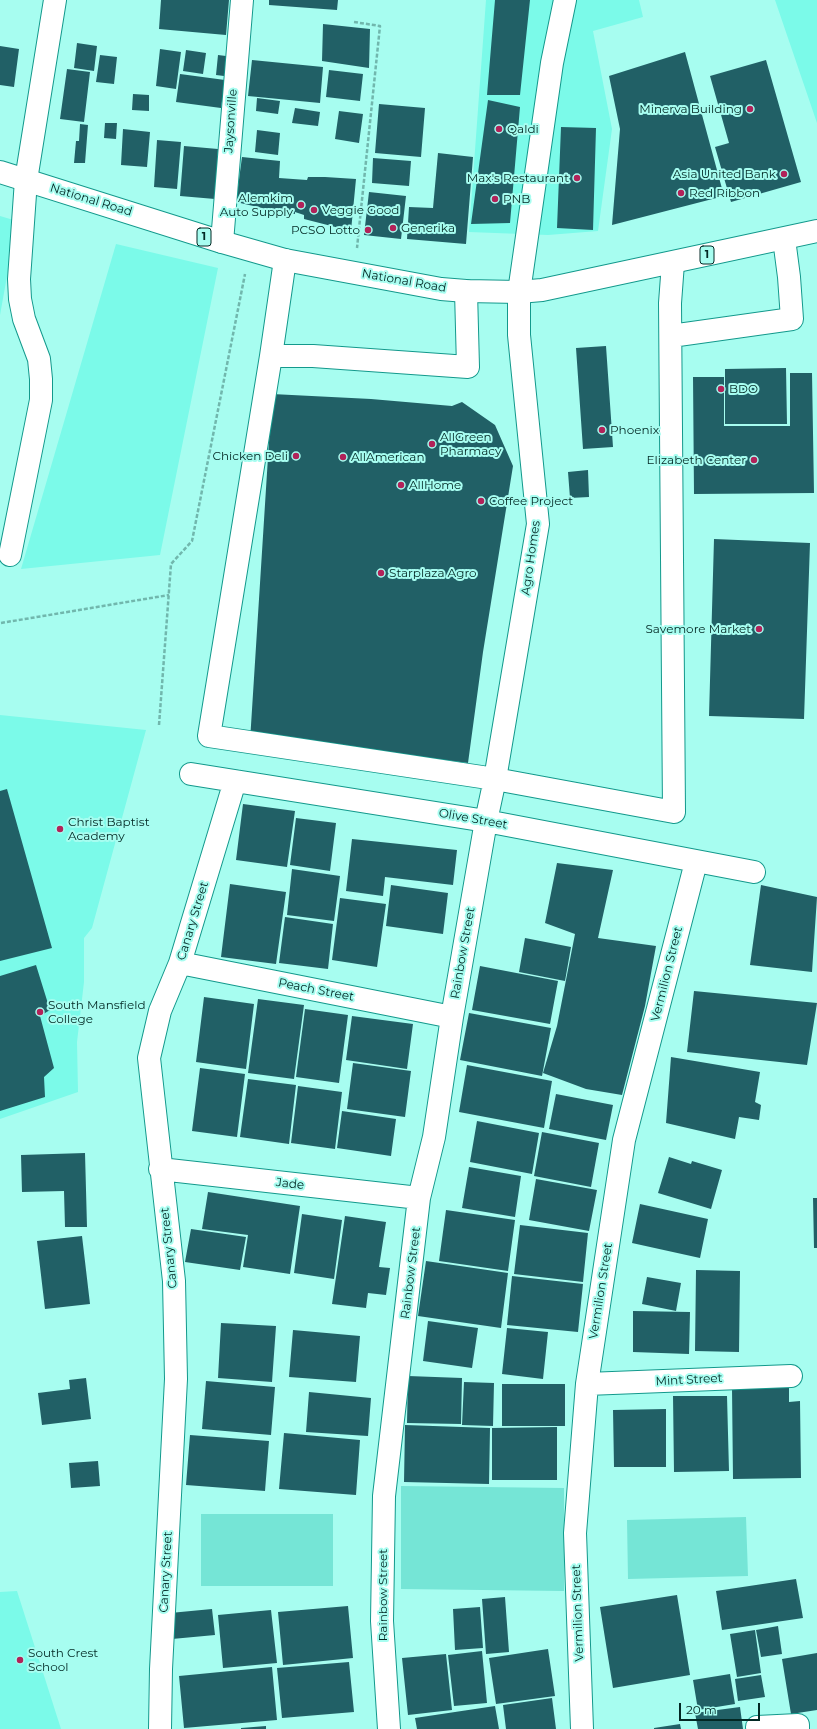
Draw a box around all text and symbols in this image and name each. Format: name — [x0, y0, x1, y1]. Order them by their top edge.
street label: Jaysonville — [222, 89, 240, 153]
place label: Minerva Building — [639, 102, 742, 116]
marker: Minerva Building — [745, 104, 755, 114]
place label: Qaldi — [507, 122, 539, 136]
marker: Qaldi — [494, 124, 504, 134]
place label: Asia United Bank — [673, 167, 776, 181]
marker: Asia United Bank — [779, 169, 789, 179]
place label: Max's Restaurant — [467, 171, 569, 185]
marker: Max's Restaurant — [572, 173, 582, 183]
street label: National Road — [48, 181, 134, 219]
place label: Red Ribbon — [689, 186, 760, 200]
marker: Red Ribbon — [676, 188, 686, 198]
place label: Alemkim Auto Supply — [220, 191, 293, 219]
place label: PNB — [503, 192, 530, 206]
marker: PNB — [490, 194, 500, 204]
marker: Alemkim Auto Supply — [296, 200, 306, 210]
place label: Veggie Good — [322, 203, 399, 217]
marker: Veggie Good — [309, 205, 319, 215]
place label: Generika — [401, 221, 455, 235]
place label: PCSO Lotto — [291, 223, 360, 237]
marker: Generika — [388, 223, 398, 233]
marker: PCSO Lotto — [363, 225, 373, 235]
road number: 1 — [197, 228, 211, 246]
road number: 1 — [700, 246, 714, 264]
street label: National Road — [361, 266, 447, 296]
place label: BDO — [729, 382, 758, 396]
marker: BDO — [716, 384, 726, 394]
place label: Phoenix — [610, 423, 659, 437]
marker: Phoenix — [597, 425, 607, 435]
place label: AllGreen Pharmacy — [440, 430, 502, 458]
marker: AllGreen Pharmacy — [427, 439, 437, 449]
place label: Chicken Deli — [212, 449, 288, 463]
place label: AllAmerican — [351, 450, 425, 464]
marker: Chicken Deli — [291, 451, 301, 461]
marker: AllAmerican — [338, 452, 348, 462]
place label: Elizabeth Center — [646, 453, 746, 467]
marker: Elizabeth Center — [749, 455, 759, 465]
place label: AllHome — [409, 478, 461, 492]
marker: AllHome — [396, 480, 406, 490]
place label: Coffee Project — [489, 494, 573, 508]
marker: Coffee Project — [476, 496, 486, 506]
street label: Agro Homes — [519, 520, 543, 596]
place label: Starplaza Agro — [389, 566, 477, 580]
marker: Starplaza Agro — [376, 568, 386, 578]
place label: Savemore Market — [645, 622, 751, 636]
marker: Savemore Market — [754, 624, 764, 634]
street label: Olive Street — [438, 806, 508, 832]
place label: Christ Baptist Academy — [68, 815, 150, 843]
marker: Christ Baptist Academy — [55, 824, 65, 834]
street label: Canary Street — [174, 880, 212, 962]
street label: Rainbow Street — [448, 906, 478, 1000]
street label: Vermilion Street — [648, 925, 686, 1023]
street label: Peach Street — [277, 976, 355, 1004]
place label: South Mansfield College — [48, 998, 146, 1026]
marker: South Mansfield College — [35, 1007, 45, 1017]
street label: Jade — [275, 1175, 305, 1193]
street label: Canary Street — [158, 1207, 180, 1289]
street label: Rainbow Street — [398, 1226, 424, 1320]
street label: Vermilion Street — [586, 1242, 616, 1340]
street label: Mint Street — [655, 1371, 723, 1389]
street label: Canary Street — [157, 1531, 175, 1613]
street label: Rainbow Street — [376, 1549, 390, 1641]
street label: Vermilion Street — [569, 1564, 587, 1662]
place label: South Crest School — [28, 1646, 98, 1674]
marker: South Crest School — [15, 1655, 25, 1665]
scale bar — [681, 1695, 762, 1721]
text: 20 m — [686, 1702, 717, 1717]

